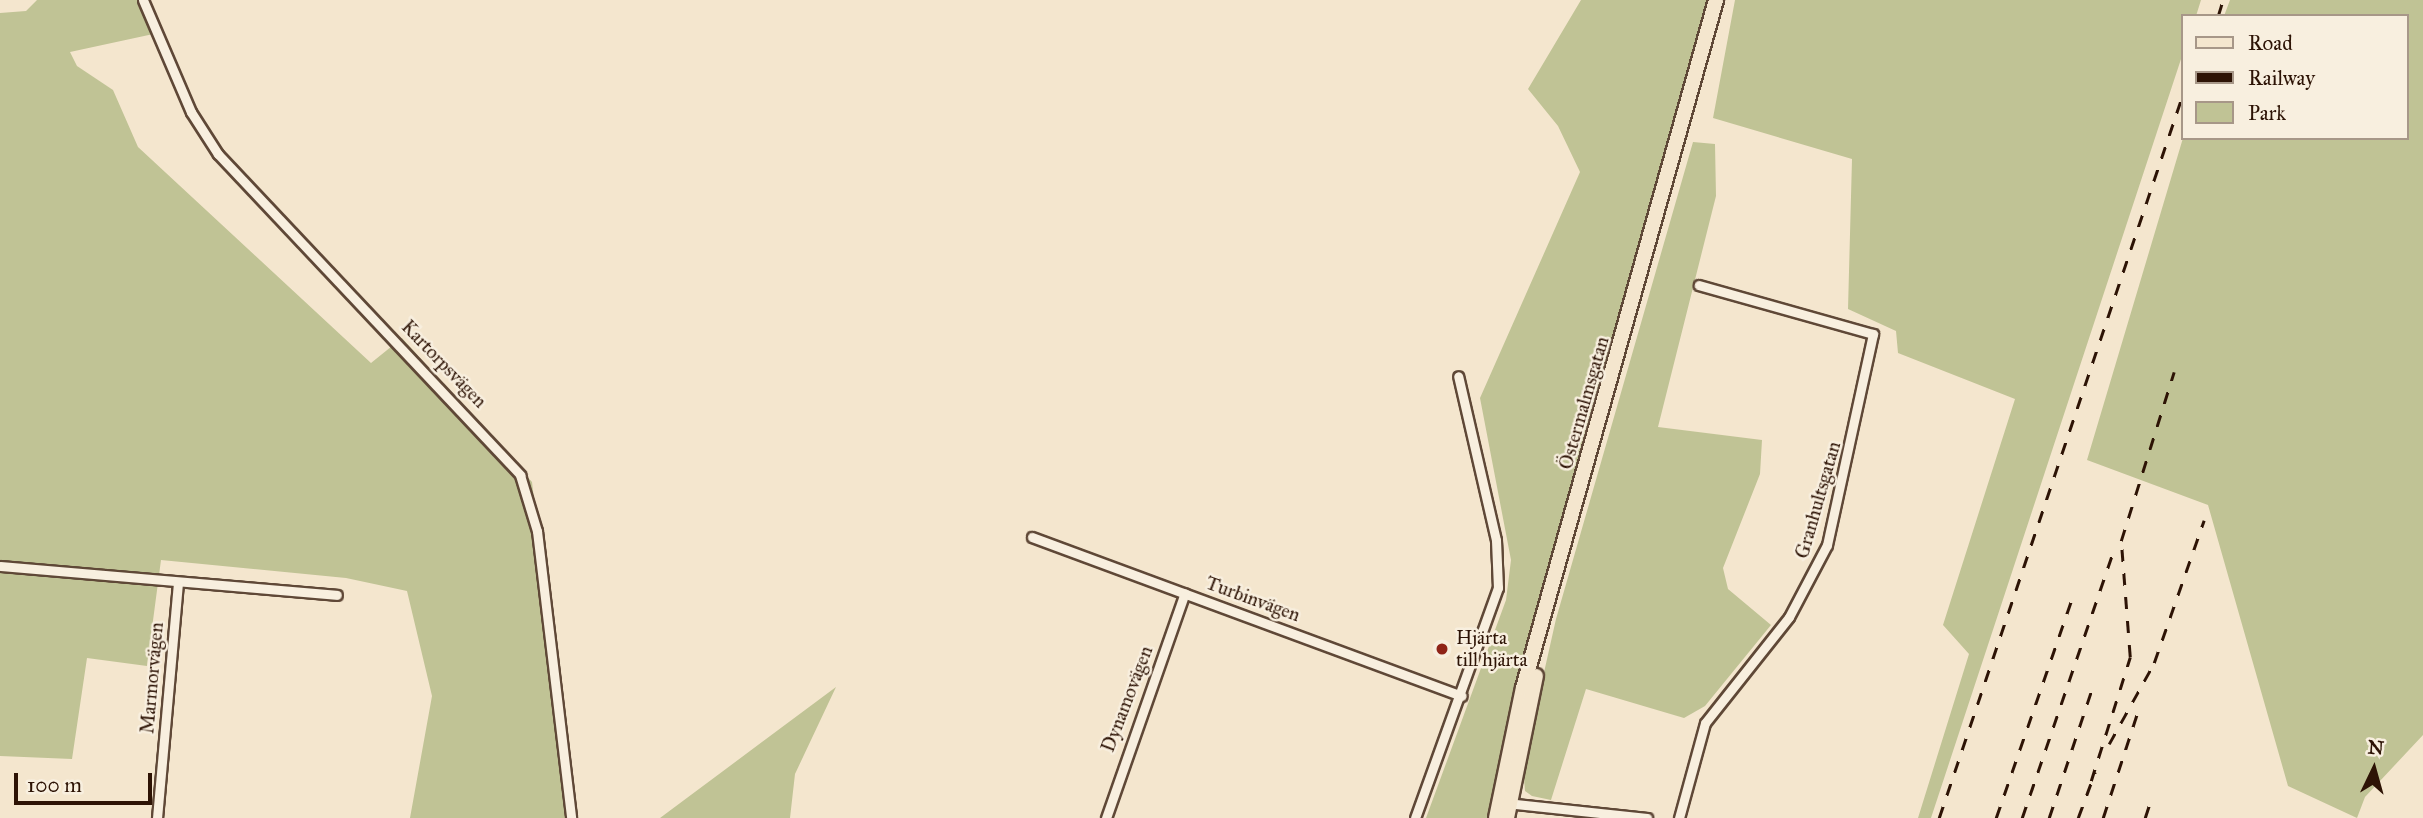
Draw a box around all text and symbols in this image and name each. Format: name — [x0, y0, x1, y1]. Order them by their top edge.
legend — [2182, 14, 2409, 140]
text: Road — [2248, 30, 2293, 56]
text: Railway — [2248, 65, 2315, 91]
text: Park — [2248, 100, 2286, 126]
street label: Kartorpsvägen — [397, 316, 491, 412]
street label: Östermalmsgatan — [1554, 334, 1614, 472]
street label: Granhultsgatan — [1790, 439, 1846, 561]
street label: Turbinvägen — [1203, 571, 1303, 627]
street label: Marmorvägen — [136, 621, 168, 735]
place label: Hjärta till hjärta — [1456, 627, 1527, 671]
marker: Hjärta till hjärta — [1434, 641, 1450, 657]
street label: Dynamovägen — [1096, 643, 1158, 755]
north arrow — [2339, 734, 2409, 804]
text: N — [2367, 735, 2385, 760]
scale bar — [18, 758, 156, 802]
text: 100 m — [27, 772, 82, 798]

